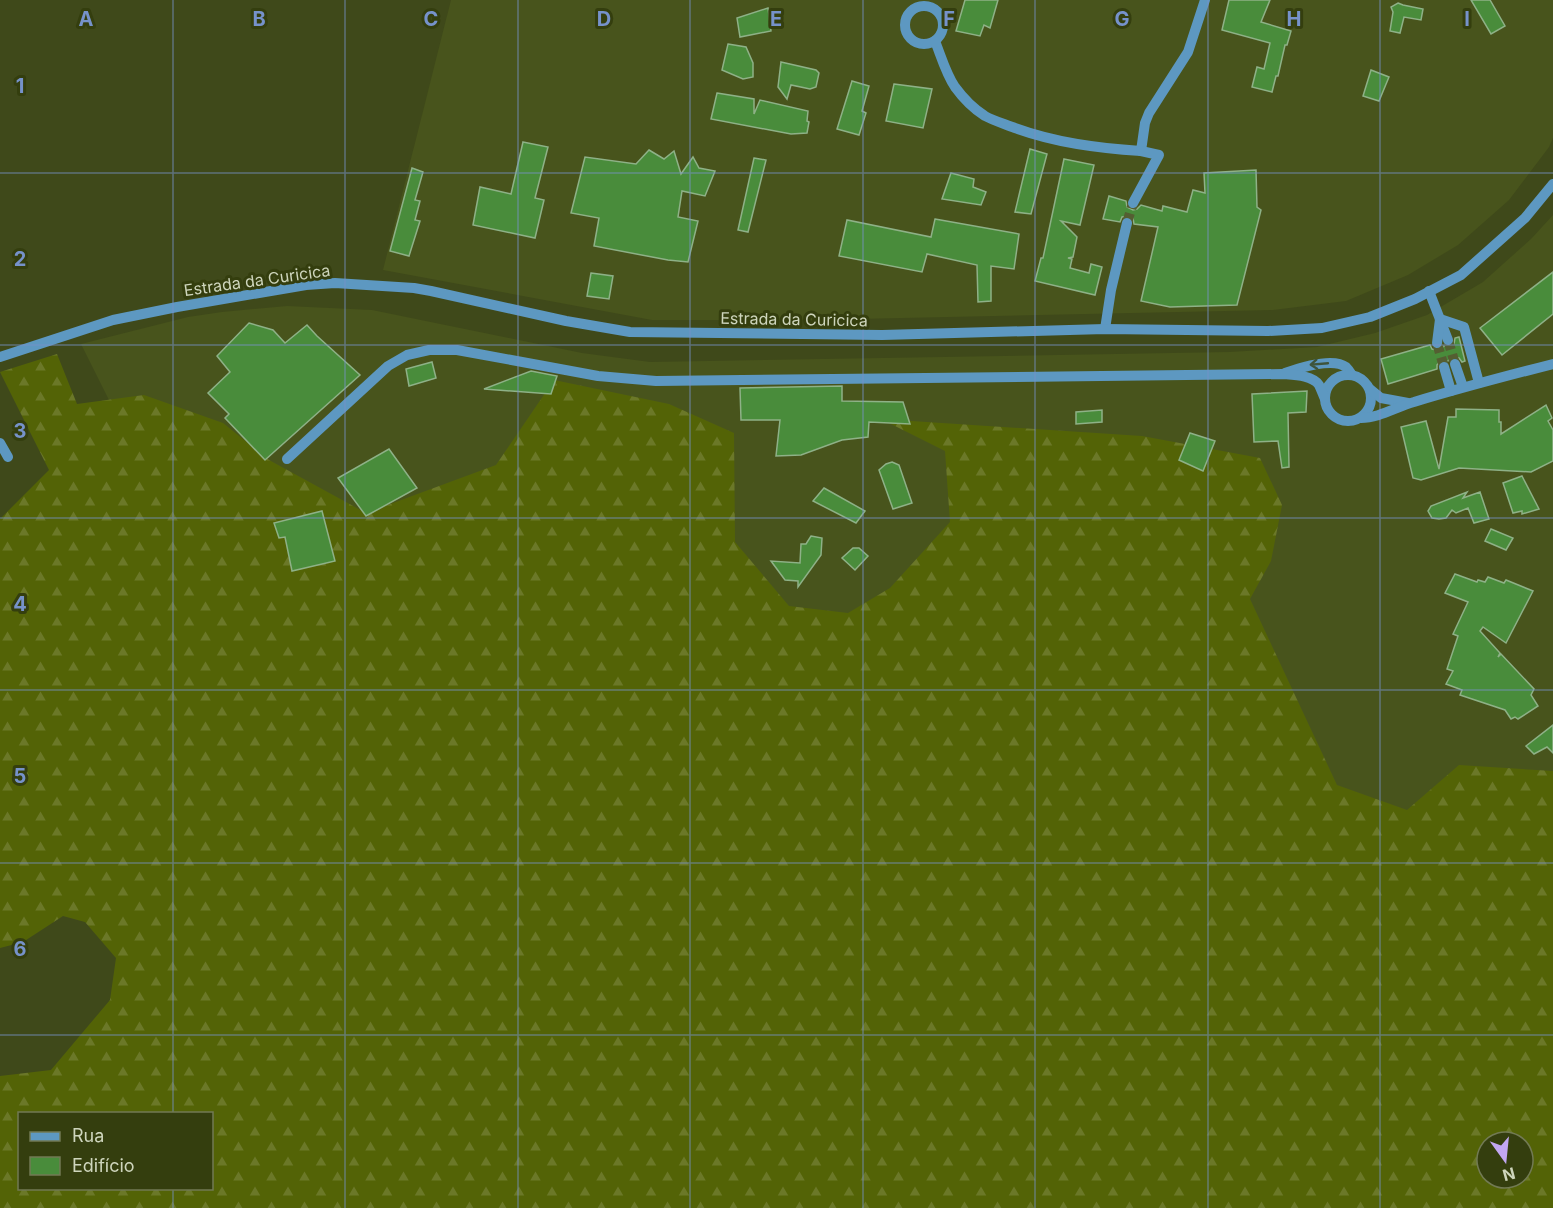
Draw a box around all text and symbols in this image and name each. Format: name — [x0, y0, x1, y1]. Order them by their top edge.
text: A — [79, 7, 94, 31]
text: B — [252, 7, 266, 31]
text: C — [424, 7, 438, 31]
text: D — [597, 7, 611, 31]
text: E — [770, 7, 782, 31]
text: F — [943, 7, 955, 31]
text: G — [1114, 7, 1130, 31]
text: H — [1287, 7, 1301, 31]
text: I — [1464, 7, 1470, 31]
text: 1 — [16, 74, 24, 98]
text: 2 — [14, 247, 26, 271]
street label: Estrada da Curicica — [183, 260, 331, 300]
street label: Estrada da Curicica — [720, 308, 868, 330]
one-way arrow — [1309, 359, 1329, 370]
text: 3 — [14, 419, 26, 443]
text: 4 — [13, 592, 27, 616]
text: 5 — [14, 764, 26, 788]
text: 6 — [14, 937, 27, 961]
legend — [18, 1112, 213, 1190]
text: Rua — [72, 1125, 104, 1146]
north arrow — [1475, 1130, 1535, 1190]
text: Edifício — [72, 1155, 135, 1176]
text: N — [1500, 1163, 1517, 1186]

